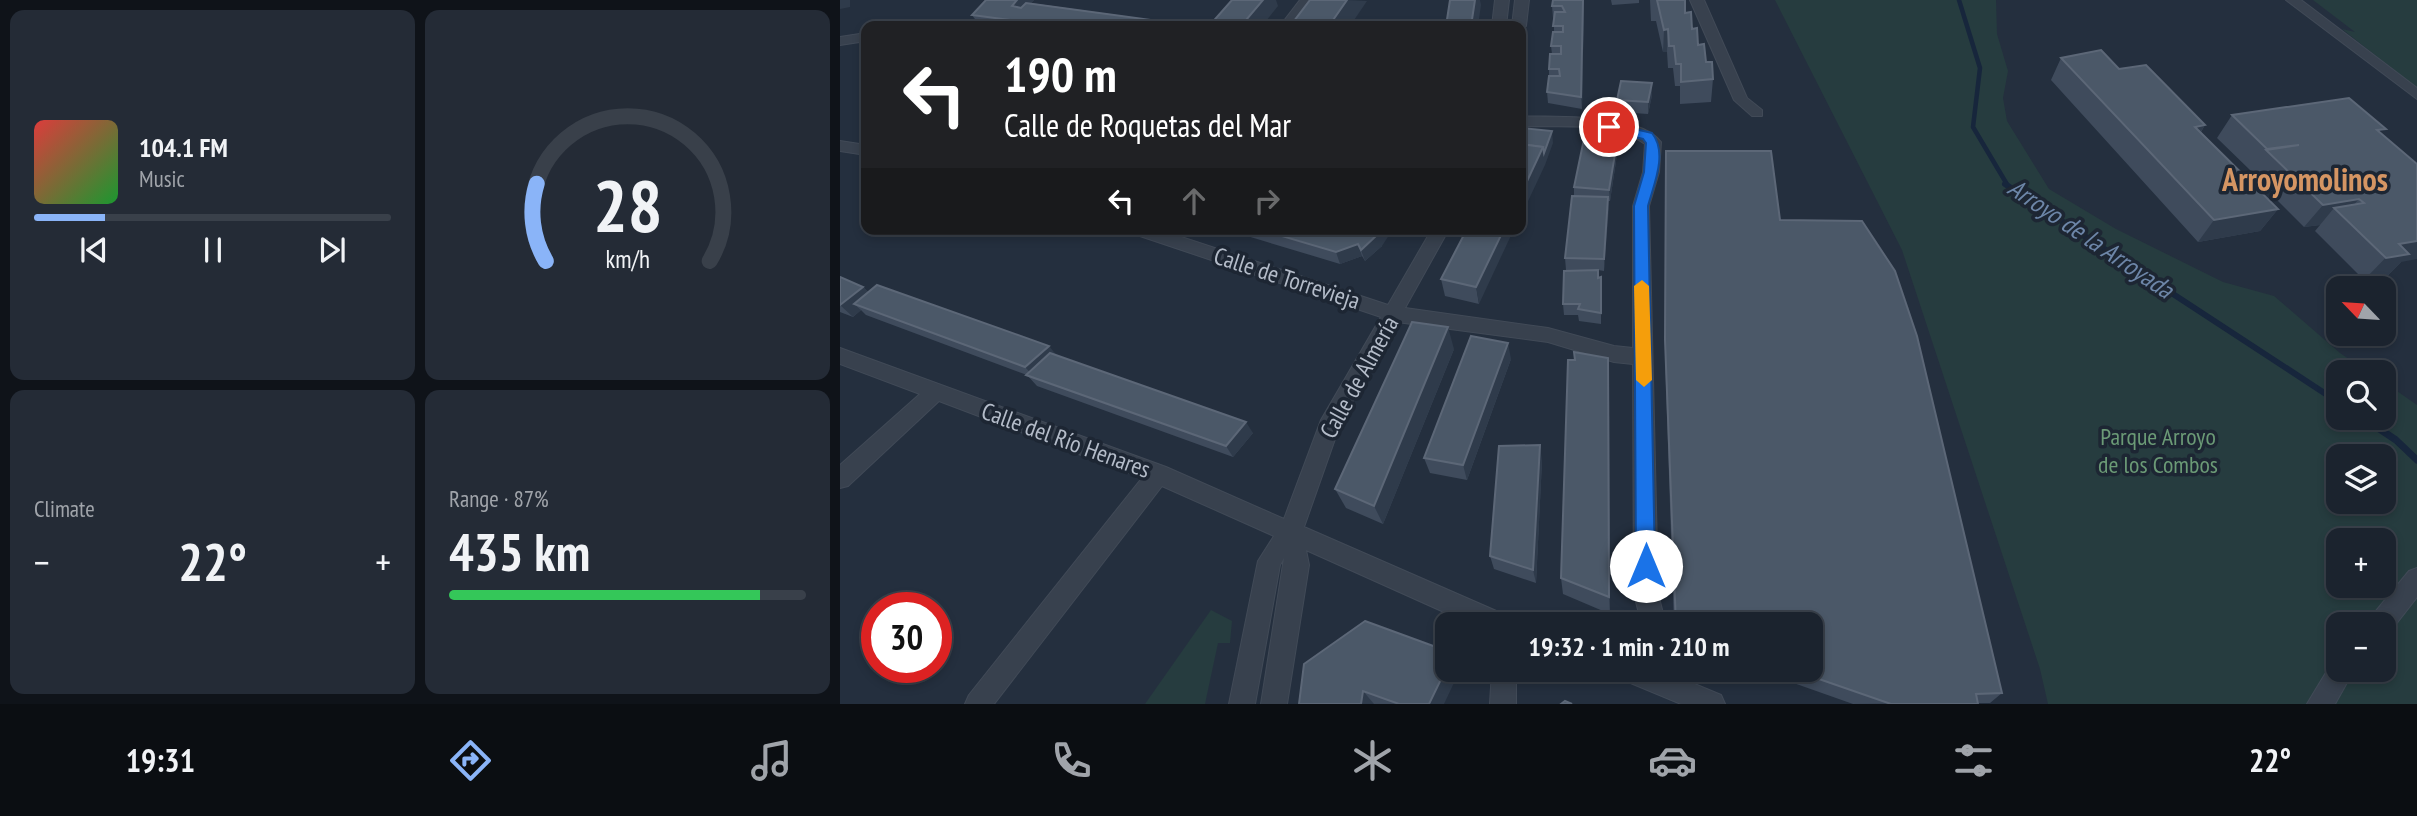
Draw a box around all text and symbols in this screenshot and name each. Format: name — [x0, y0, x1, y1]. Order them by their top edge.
text: 190 m — [1004, 42, 1117, 106]
icon: left — [889, 49, 980, 140]
pin — [1579, 97, 1639, 157]
text: Calle de Roquetas del Mar — [1004, 104, 1291, 146]
icon: arrive — [1590, 108, 1628, 146]
text: 104.1 FM — [139, 131, 228, 164]
text: 28 — [593, 157, 662, 251]
district label: Arroyomolinos — [2221, 158, 2388, 200]
text: Music — [139, 164, 185, 193]
water label: Arroyo de la Arroyada — [2002, 171, 2181, 306]
icon: left — [1102, 182, 1140, 220]
icon: ahead — [1175, 182, 1213, 220]
icon: right — [1248, 182, 1286, 220]
icon: previous — [75, 231, 113, 269]
icon: pause — [194, 231, 232, 269]
icon: next — [313, 231, 351, 269]
street label: Calle de Torrevieja — [1210, 240, 1364, 316]
text: km/h — [605, 243, 650, 275]
north arrow — [2326, 276, 2396, 346]
map controls — [2326, 276, 2396, 682]
street label: Calle de Almería — [1313, 310, 1405, 444]
button: search — [2326, 360, 2396, 430]
street label: Calle del Río Henares — [977, 395, 1155, 485]
park label: Parque Arroyo de los Combos — [2098, 421, 2218, 480]
button: layers — [2326, 444, 2396, 514]
text: Range · 87% — [449, 484, 549, 513]
text: Climate — [34, 494, 95, 523]
text: 435 km — [449, 518, 590, 585]
text: 22° — [178, 528, 247, 595]
button: + — [2326, 528, 2396, 598]
position arrow — [1609, 529, 1683, 603]
text: − — [34, 537, 50, 586]
text: + — [375, 537, 391, 586]
speed limit sign: 30 — [861, 592, 952, 683]
button: − — [2326, 612, 2396, 682]
text: 19:32 · 1 min · 210 m — [1529, 630, 1729, 663]
icon: directions — [446, 736, 495, 785]
icon: music — [747, 736, 796, 785]
icon: phone — [1047, 736, 1096, 785]
icon: climate — [1348, 736, 1397, 785]
icon: car — [1648, 736, 1697, 785]
icon: filters — [1949, 736, 1998, 785]
text: 19:31 — [126, 739, 195, 781]
text: 22° — [2249, 739, 2291, 781]

